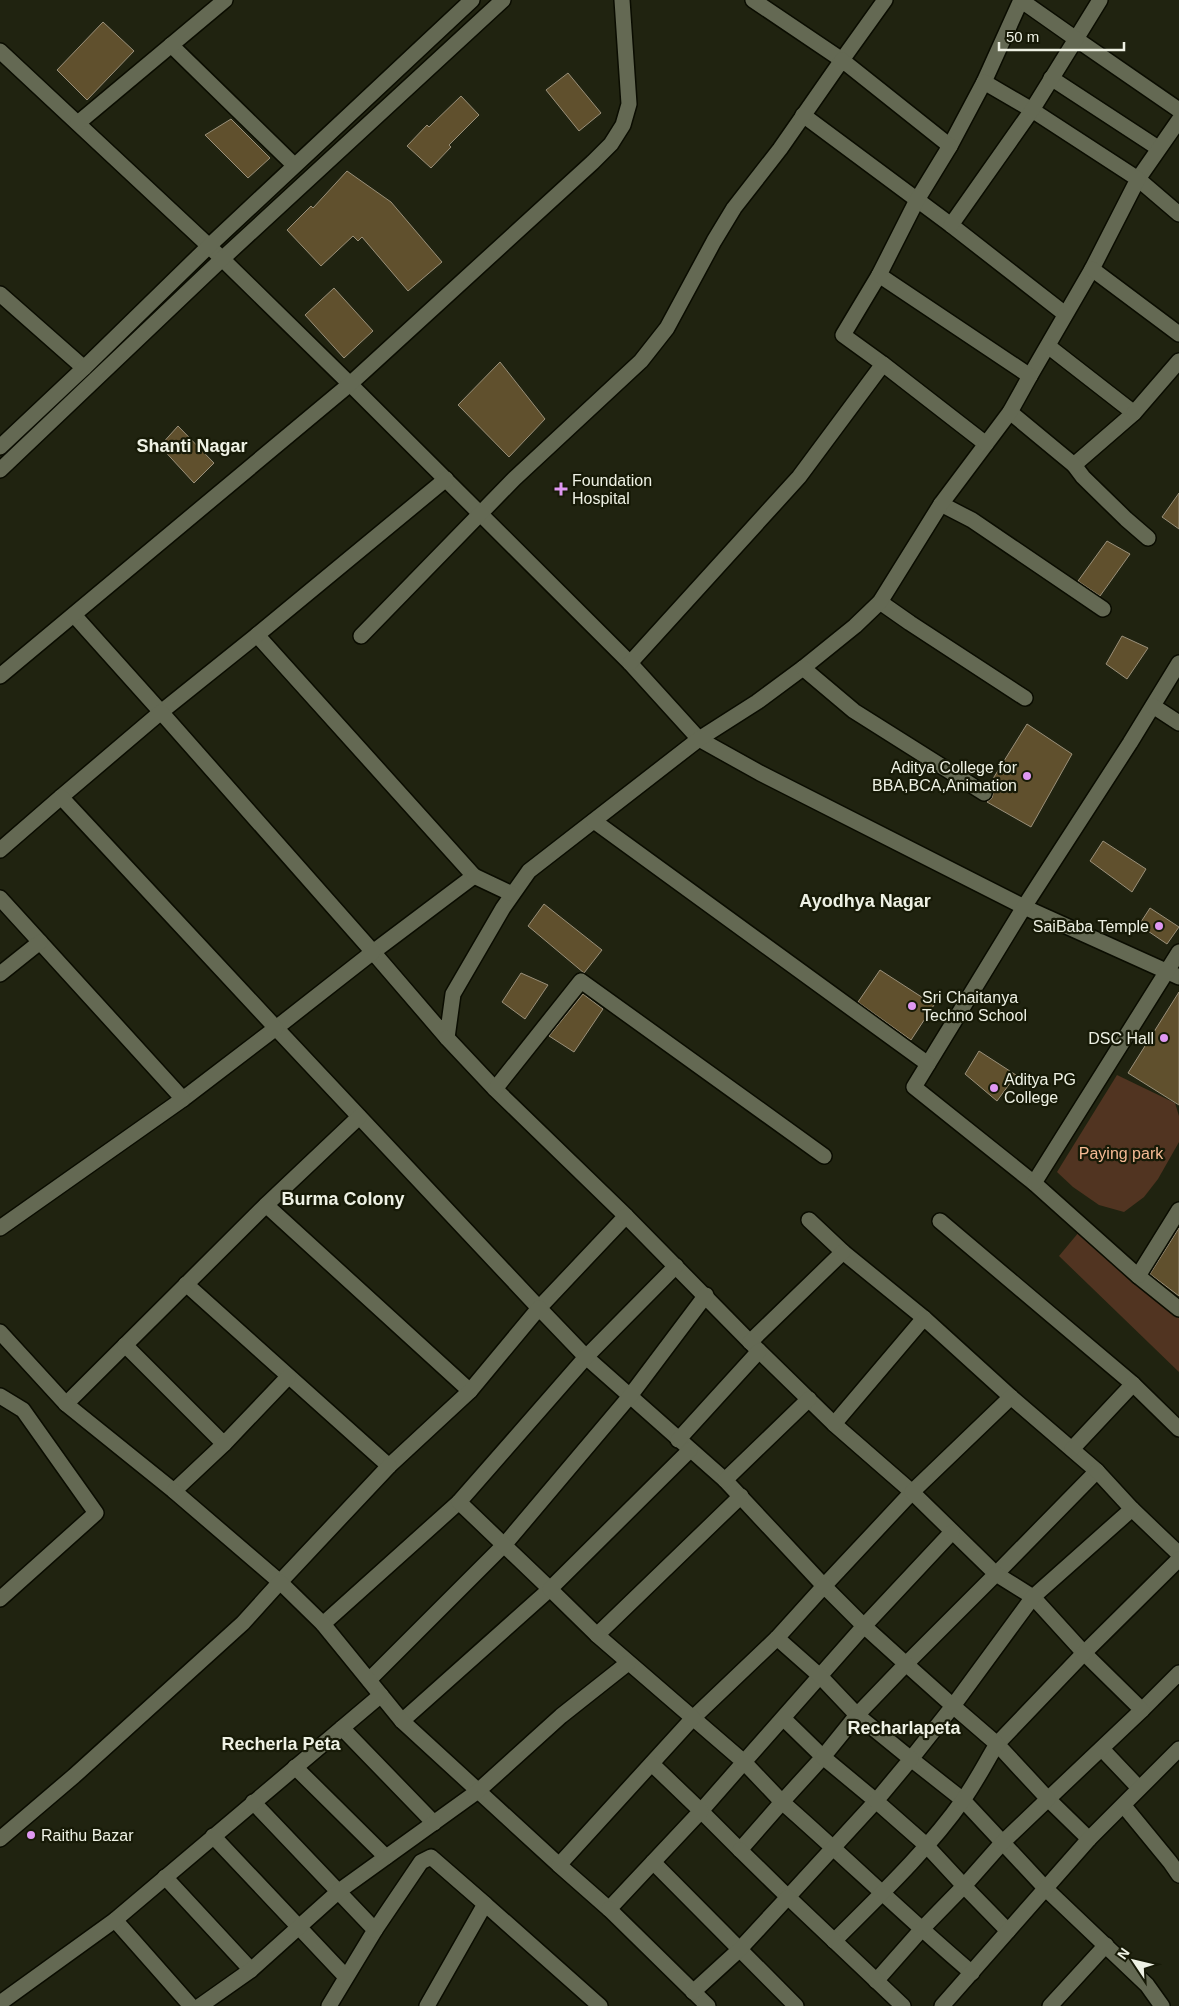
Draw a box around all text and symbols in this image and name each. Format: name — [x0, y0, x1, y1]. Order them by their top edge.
scale bar — [999, 20, 1124, 52]
text: 50 m — [1006, 28, 1039, 45]
district label: Shanti Nagar — [136, 436, 248, 456]
place label: Foundation Hospital — [572, 472, 652, 507]
marker: Foundation Hospital — [554, 482, 568, 496]
place label: Aditya College for BBA,BCA,Animation — [872, 759, 1018, 794]
marker: Aditya College for BBA,BCA,Animation — [1021, 770, 1033, 782]
district label: Ayodhya Nagar — [799, 891, 931, 911]
place label: SaiBaba Temple — [1033, 918, 1149, 935]
marker: SaiBaba Temple — [1153, 920, 1165, 932]
place label: Sri Chaitanya Techno School — [922, 989, 1027, 1024]
marker: Sri Chaitanya Techno School — [906, 1000, 918, 1012]
place label: DSC Hall — [1088, 1030, 1154, 1047]
marker: DSC Hall — [1158, 1032, 1170, 1044]
place label: Aditya PG College — [1004, 1071, 1076, 1106]
marker: Aditya PG College — [988, 1082, 1000, 1094]
park label: Paying park — [1079, 1145, 1164, 1162]
district label: Burma Colony — [281, 1189, 405, 1209]
district label: Recharlapeta — [847, 1718, 962, 1738]
district label: Recherla Peta — [221, 1734, 342, 1754]
place label: Raithu Bazar — [41, 1827, 134, 1844]
marker: Raithu Bazar — [25, 1829, 37, 1841]
north arrow — [1109, 1936, 1159, 1986]
text: N — [1114, 1945, 1133, 1962]

